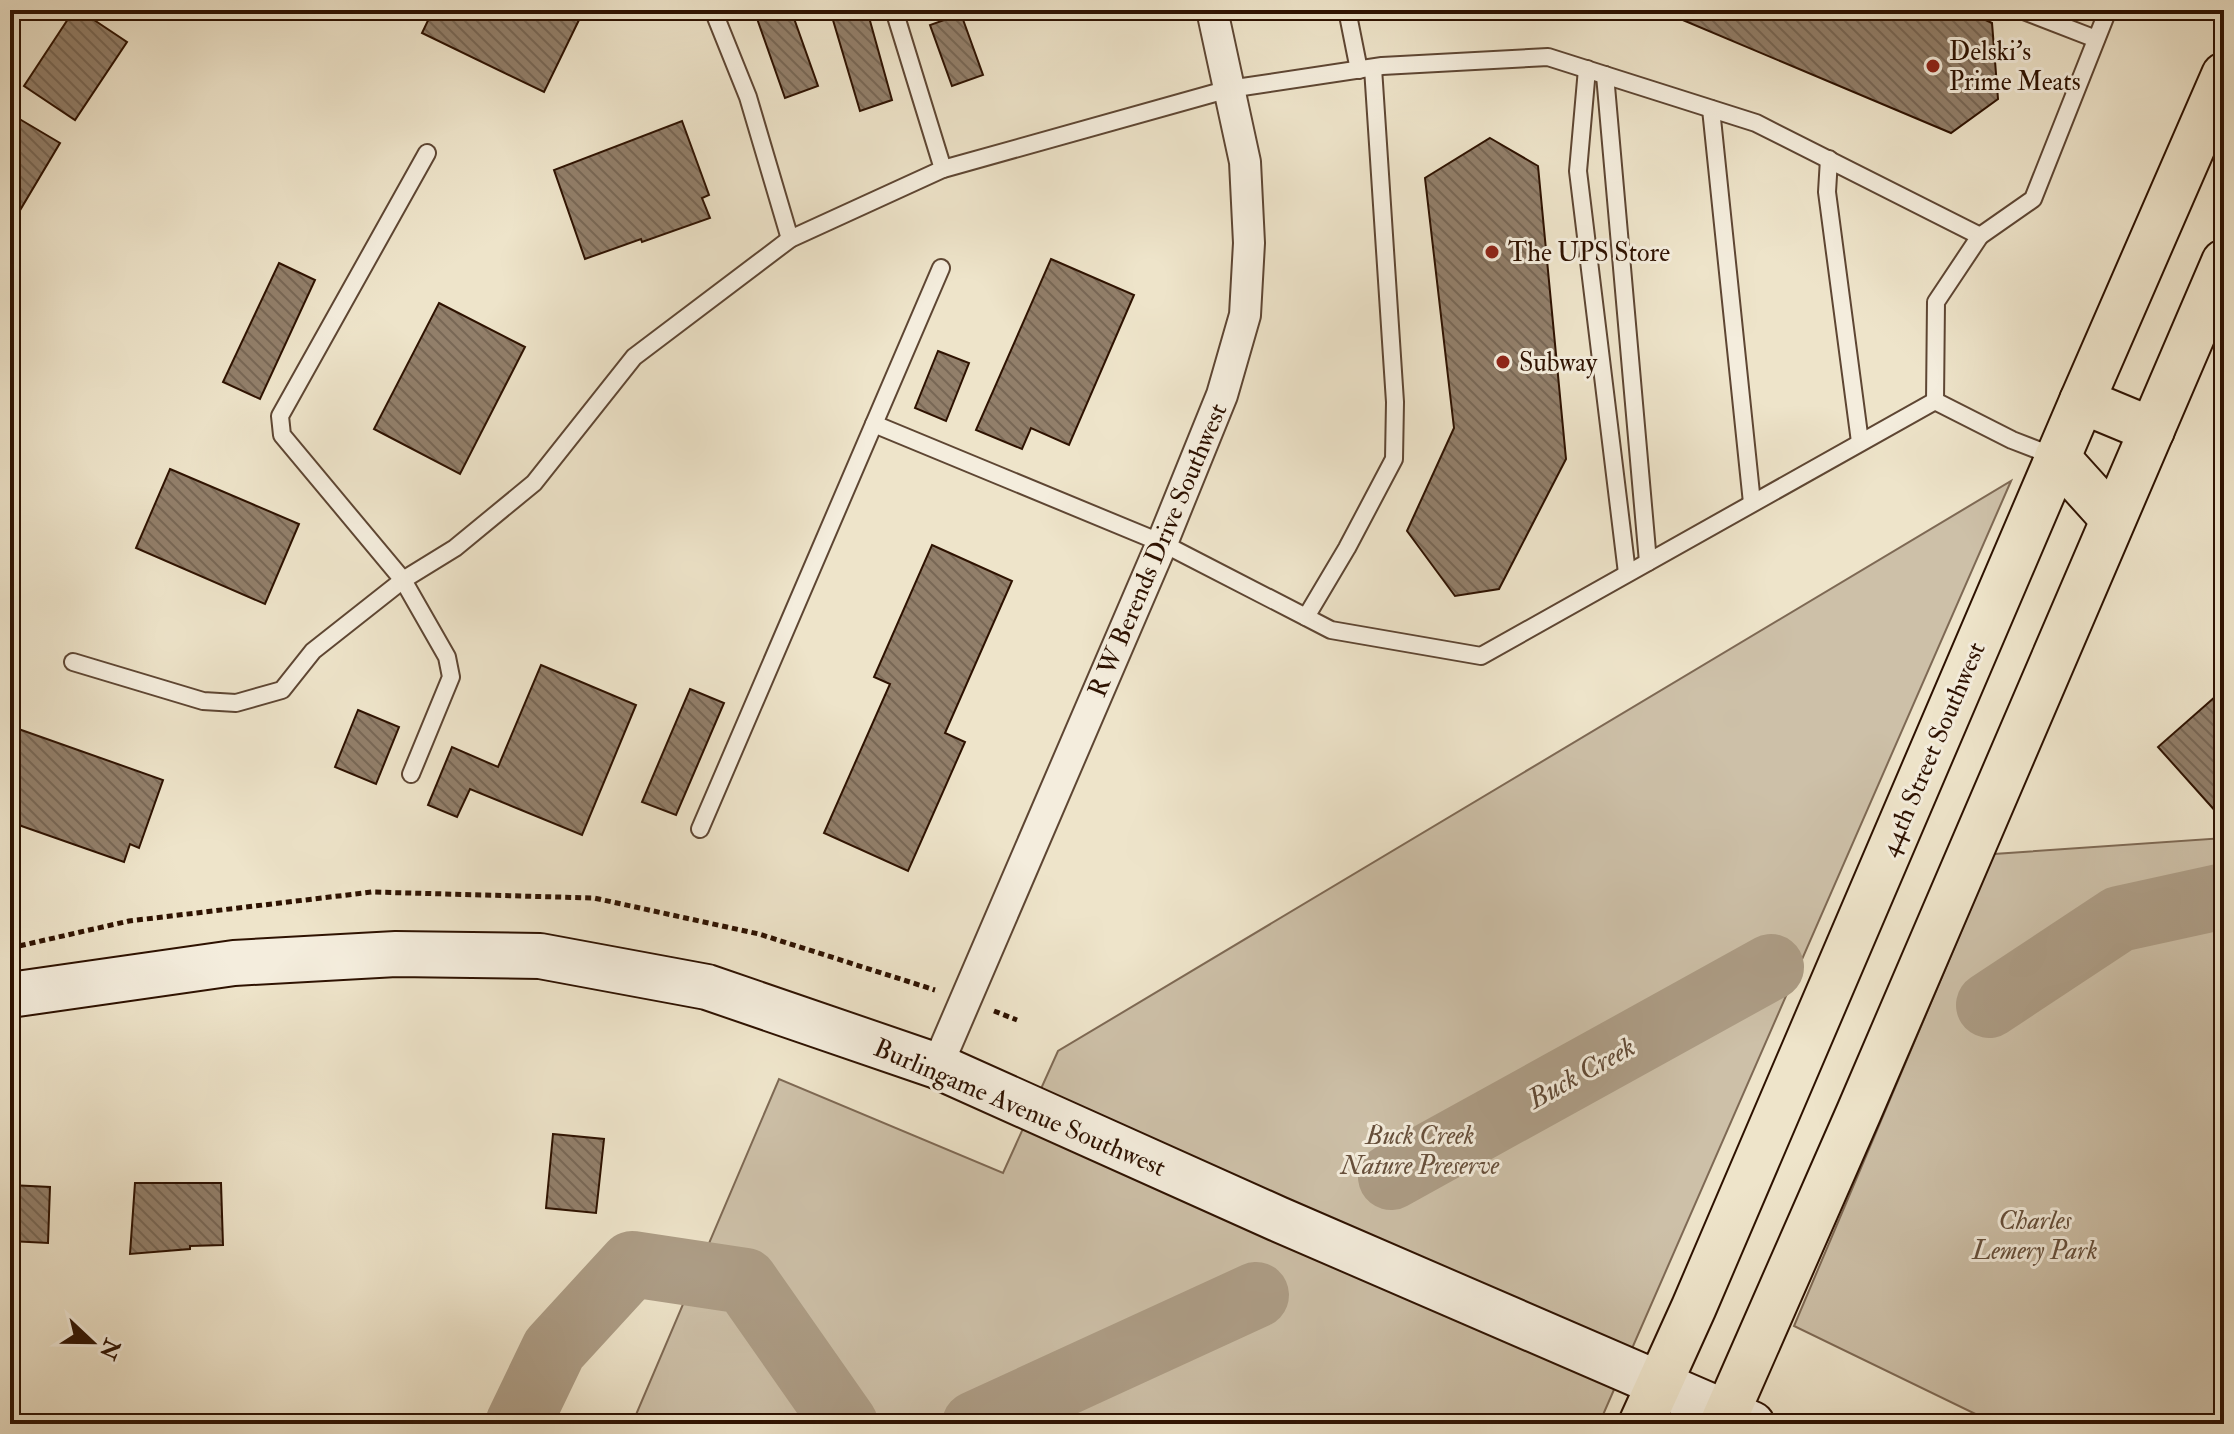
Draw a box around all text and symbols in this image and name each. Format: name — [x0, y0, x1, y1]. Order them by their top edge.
place label: Delski's Prime Meats — [1949, 36, 2081, 98]
marker: Delski's Prime Meats — [1924, 57, 1942, 75]
place label: The UPS Store — [1508, 237, 1670, 269]
marker: The UPS Store — [1483, 243, 1501, 261]
place label: Subway — [1519, 347, 1598, 379]
marker: Subway — [1494, 353, 1512, 371]
street label: R W Berends Drive Southwest — [1081, 399, 1234, 702]
street label: 44th Street Southwest — [1873, 637, 1993, 861]
water label: Buck Creek — [1520, 1030, 1642, 1118]
street label: Burlingame Avenue Southwest — [869, 1032, 1170, 1184]
park label: Buck Creek Nature Preserve — [1339, 1120, 1500, 1182]
park label: Charles Lemery Park — [1971, 1205, 2098, 1267]
north arrow — [52, 1302, 132, 1382]
text: N — [93, 1334, 127, 1364]

